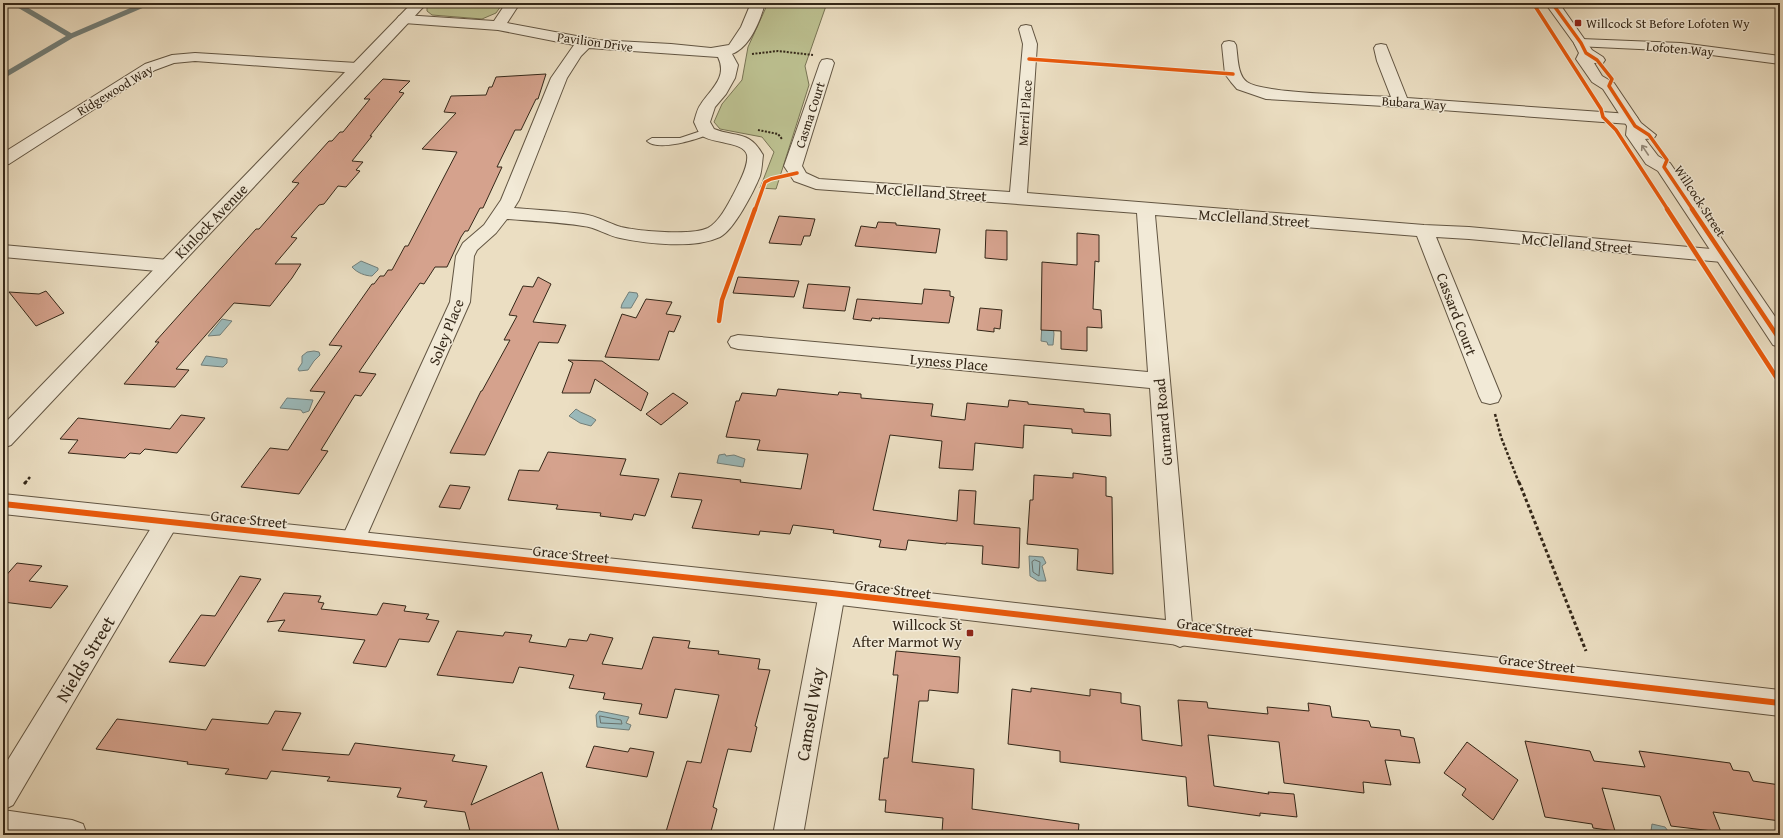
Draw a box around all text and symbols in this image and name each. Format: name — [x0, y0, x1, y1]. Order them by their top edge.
place label: Willcock St Before Lofoten Wy — [1586, 14, 1750, 33]
marker: Willcock St Before Lofoten Wy — [1573, 18, 1583, 28]
street label: Pavilion Drive — [556, 27, 634, 57]
street label: Lofoten Way — [1645, 37, 1715, 61]
street label: Ridgewood Way — [73, 59, 157, 120]
street label: Casma Court — [790, 79, 830, 151]
street label: Merril Place — [1013, 79, 1037, 147]
street label: Bubara Way — [1381, 91, 1447, 115]
one-way arrow — [1641, 145, 1649, 156]
street label: Willcock Street — [1670, 161, 1731, 241]
street label: McClelland Street — [875, 178, 988, 206]
street label: Kinlock Avenue — [170, 179, 252, 263]
street label: McClelland Street — [1198, 204, 1311, 232]
street label: McClelland Street — [1521, 228, 1634, 258]
street label: Cassard Court — [1432, 270, 1483, 359]
street label: Soley Place — [423, 296, 469, 368]
street label: Lyness Place — [909, 348, 989, 376]
street label: Gurnard Road — [1149, 378, 1177, 466]
street label: Grace Street — [210, 505, 289, 534]
street label: Grace Street — [532, 540, 611, 569]
street label: Grace Street — [854, 574, 933, 604]
street label: Nields Street — [49, 610, 122, 707]
street label: Grace Street — [1176, 612, 1255, 642]
place label: Willcock St After Marmot Wy — [852, 614, 963, 652]
marker: Willcock St After Marmot Wy — [965, 628, 975, 638]
street label: Grace Street — [1498, 648, 1577, 678]
street label: Camsell Way — [788, 665, 832, 763]

